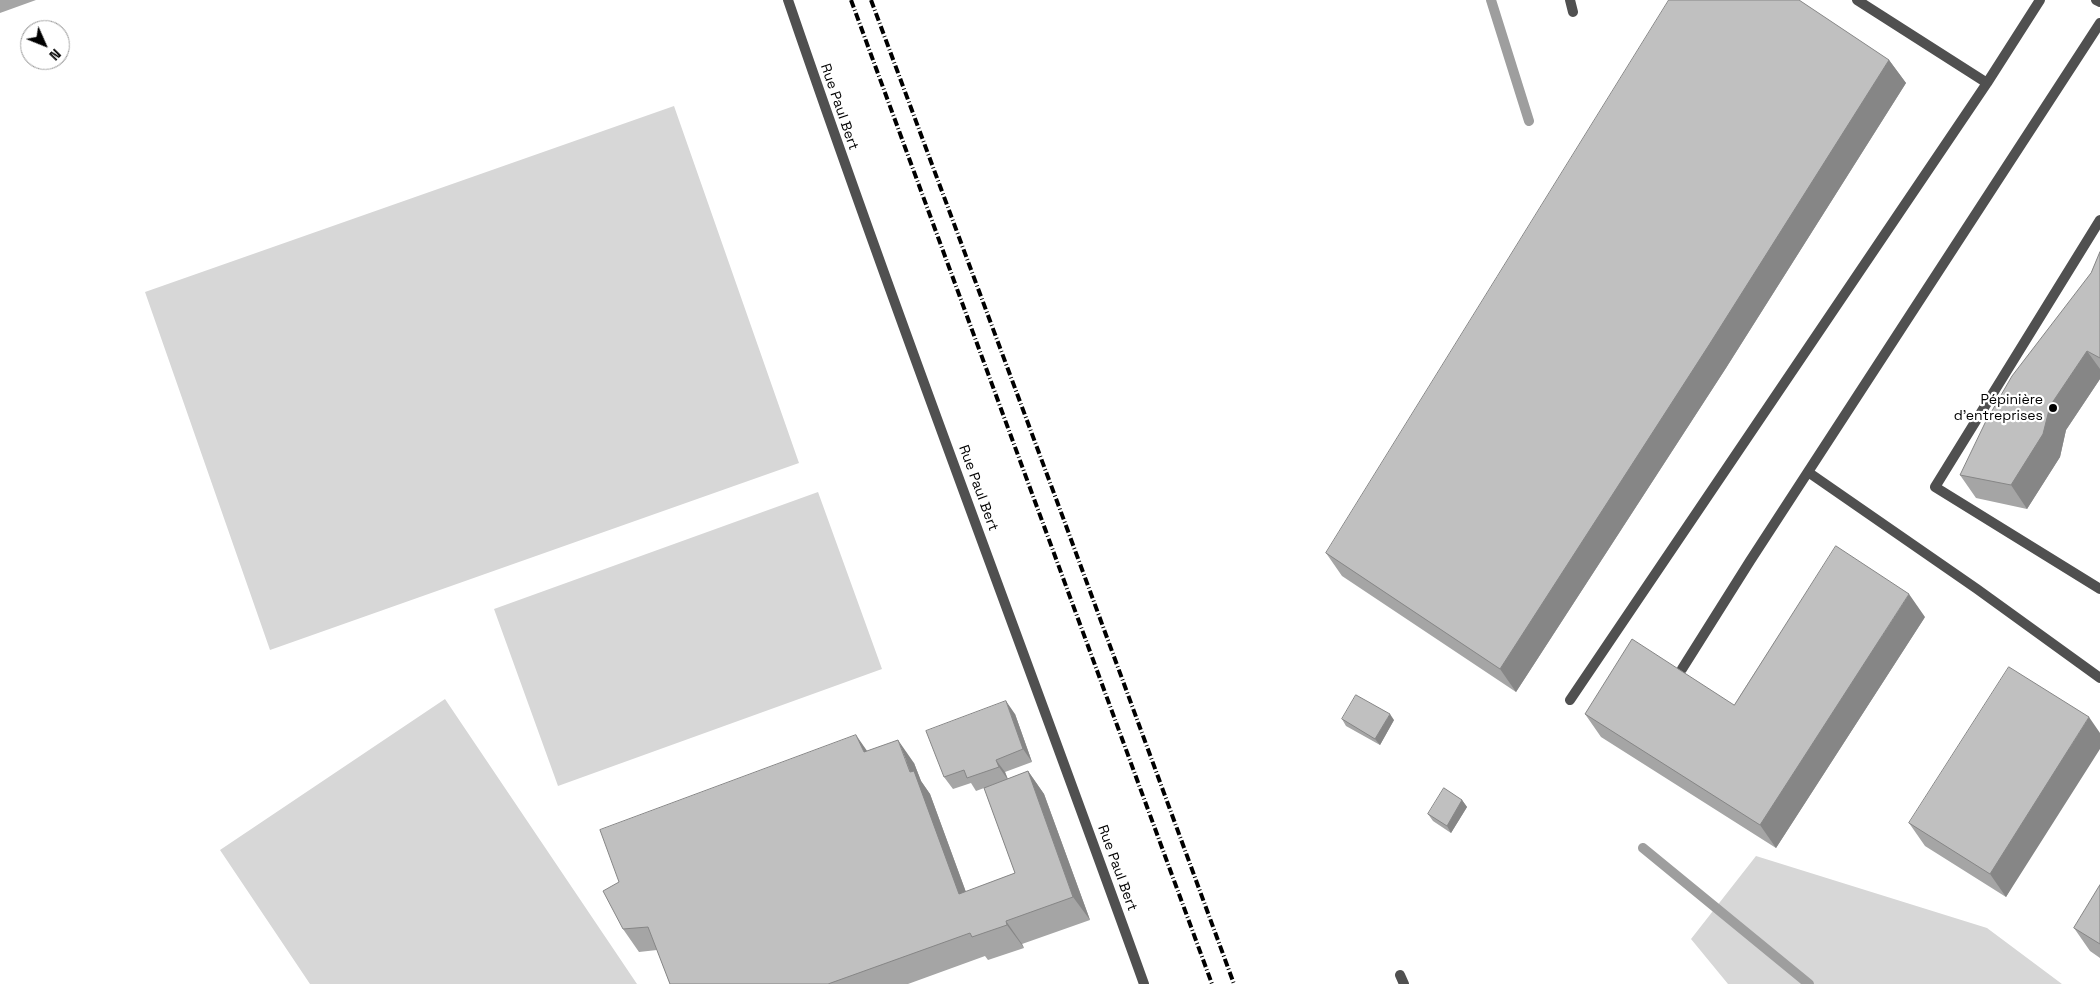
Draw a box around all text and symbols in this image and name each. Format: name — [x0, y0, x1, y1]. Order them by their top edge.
north arrow — [20, 20, 70, 70]
text: N — [45, 45, 65, 64]
street label: Rue Paul Bert — [816, 62, 862, 152]
place label: Pépinière d'entreprises — [1954, 392, 2043, 424]
marker: Pépinière d'entreprises — [2047, 402, 2059, 414]
street label: Rue Paul Bert — [955, 443, 1001, 533]
street label: Rue Paul Bert — [1094, 823, 1140, 913]

